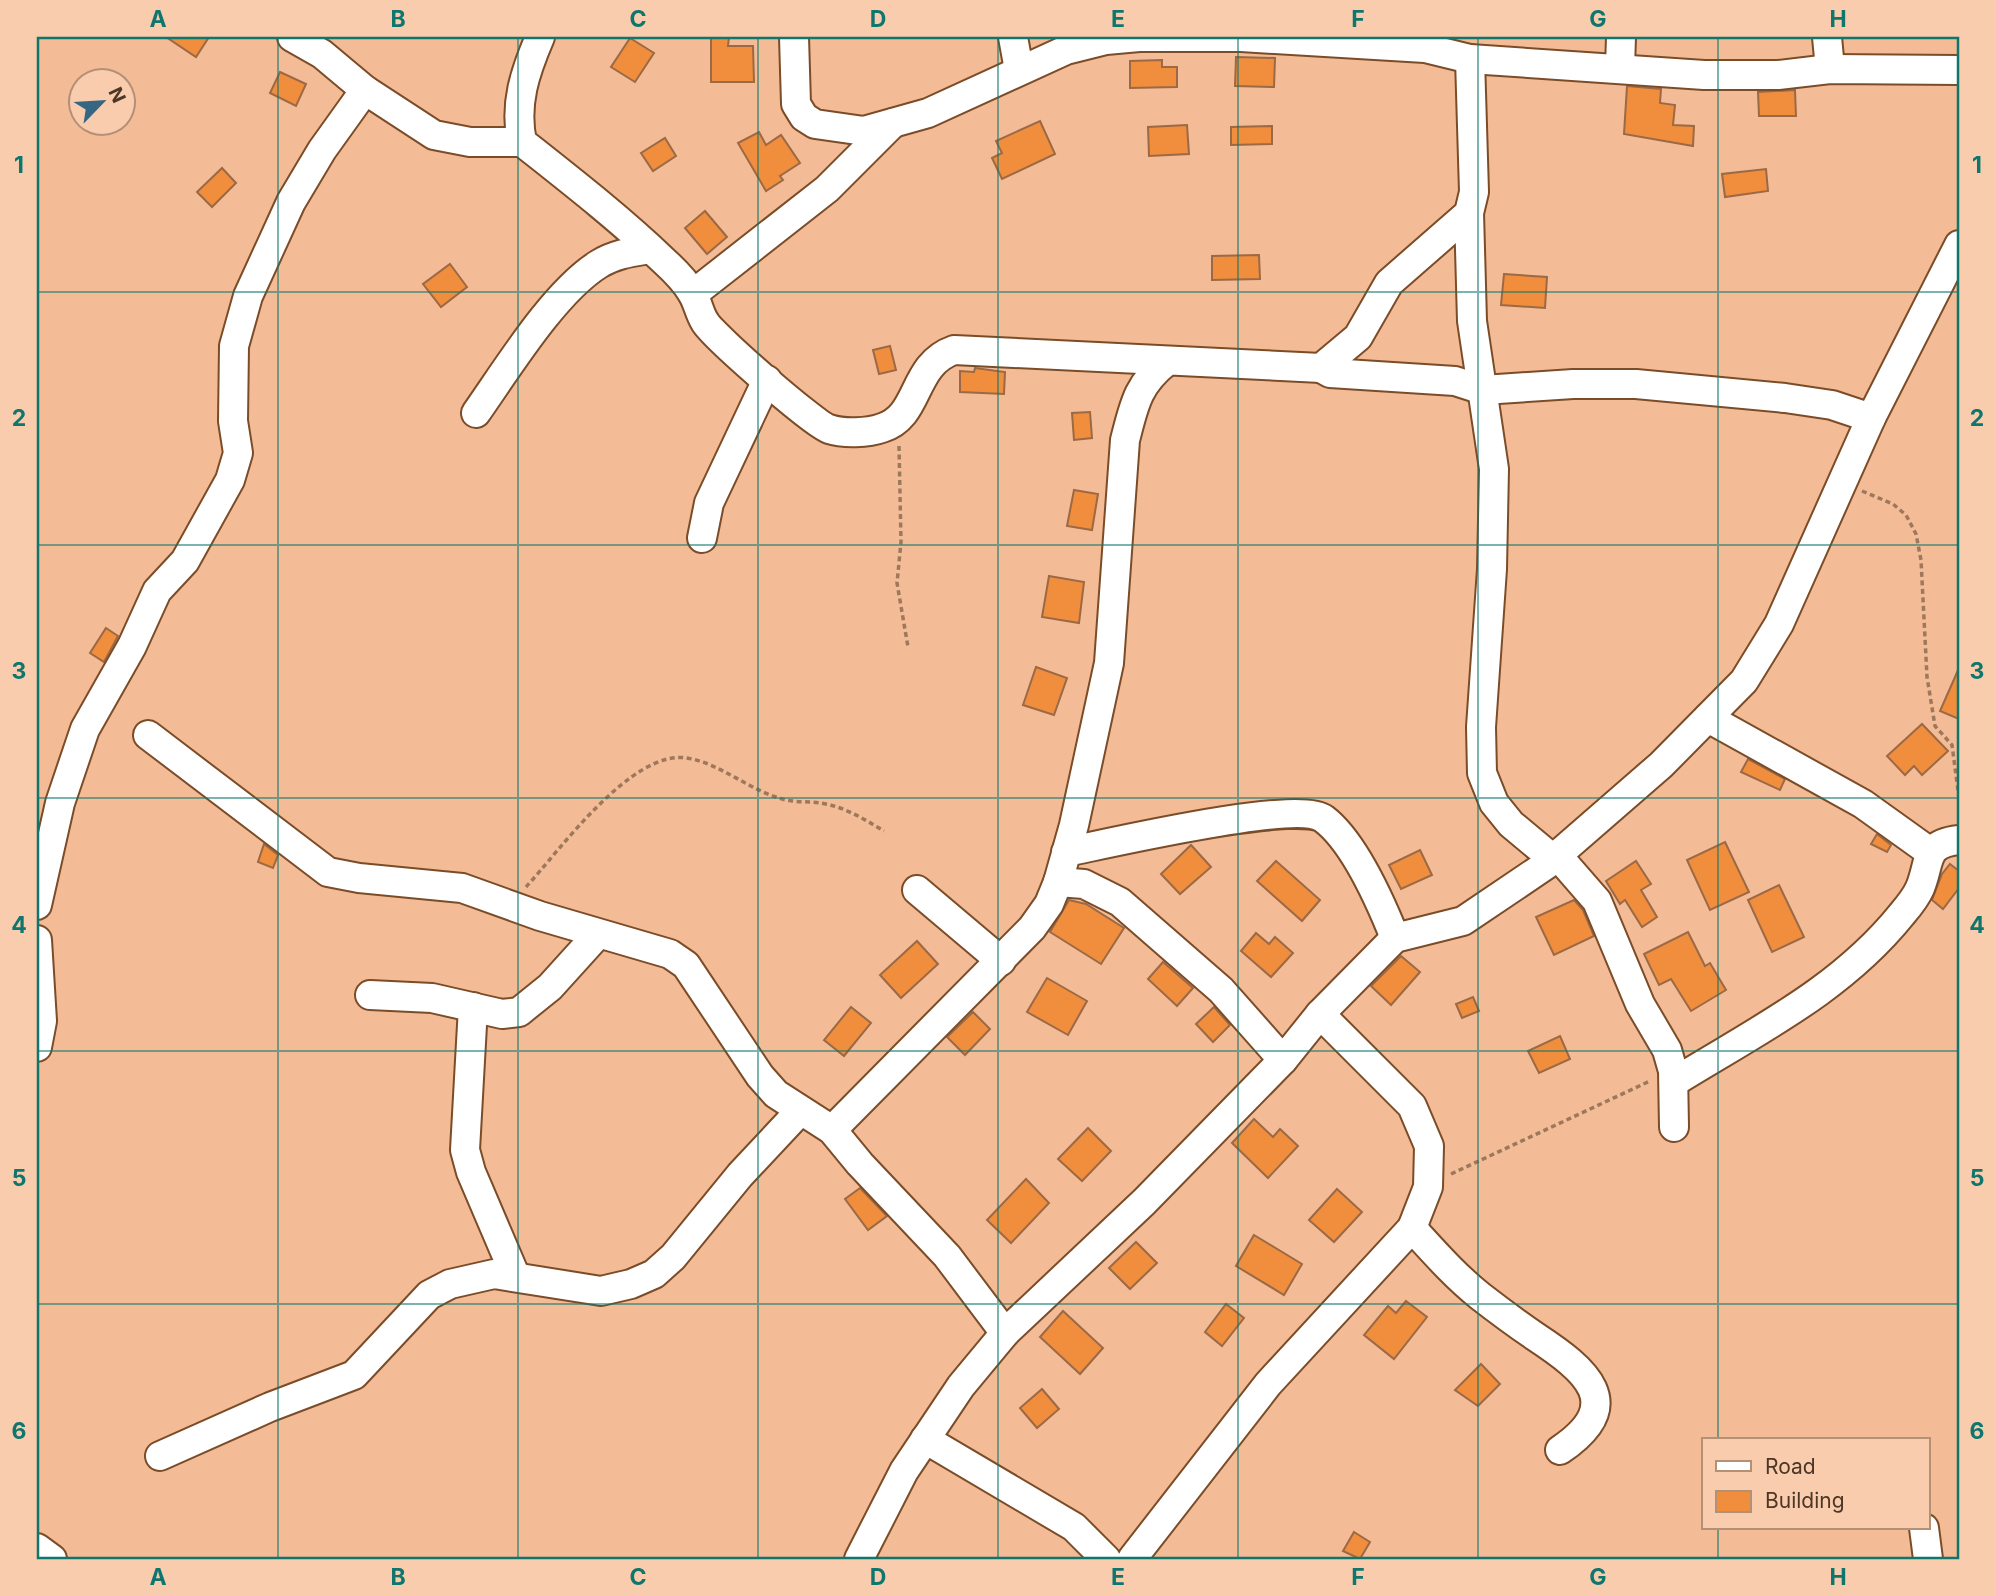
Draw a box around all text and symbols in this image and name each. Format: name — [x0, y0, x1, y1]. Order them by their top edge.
text: A — [149, 5, 167, 33]
text: B — [390, 5, 406, 33]
text: C — [629, 5, 647, 33]
text: D — [870, 5, 886, 33]
text: E — [1111, 5, 1125, 33]
text: F — [1351, 5, 1365, 33]
text: G — [1589, 5, 1607, 33]
text: H — [1829, 5, 1847, 33]
north arrow — [66, 66, 136, 136]
text: N — [103, 84, 130, 106]
text: 1 — [14, 151, 24, 179]
text: 1 — [1972, 151, 1982, 179]
text: 2 — [12, 404, 26, 432]
text: 2 — [1970, 404, 1984, 432]
text: 3 — [12, 657, 26, 685]
text: 3 — [1970, 657, 1984, 685]
text: 4 — [11, 911, 27, 939]
text: 4 — [1969, 911, 1985, 939]
text: 5 — [12, 1164, 26, 1192]
text: 5 — [1970, 1164, 1984, 1192]
text: 6 — [12, 1417, 26, 1445]
text: 6 — [1970, 1417, 1984, 1445]
legend — [1702, 1438, 1930, 1530]
text: Road — [1765, 1454, 1816, 1479]
text: Building — [1765, 1488, 1845, 1513]
text: A — [149, 1563, 167, 1591]
text: B — [390, 1563, 406, 1591]
text: C — [629, 1563, 647, 1591]
text: D — [870, 1563, 886, 1591]
text: E — [1111, 1563, 1125, 1591]
text: F — [1351, 1563, 1365, 1591]
text: G — [1589, 1563, 1607, 1591]
text: H — [1829, 1563, 1847, 1591]

